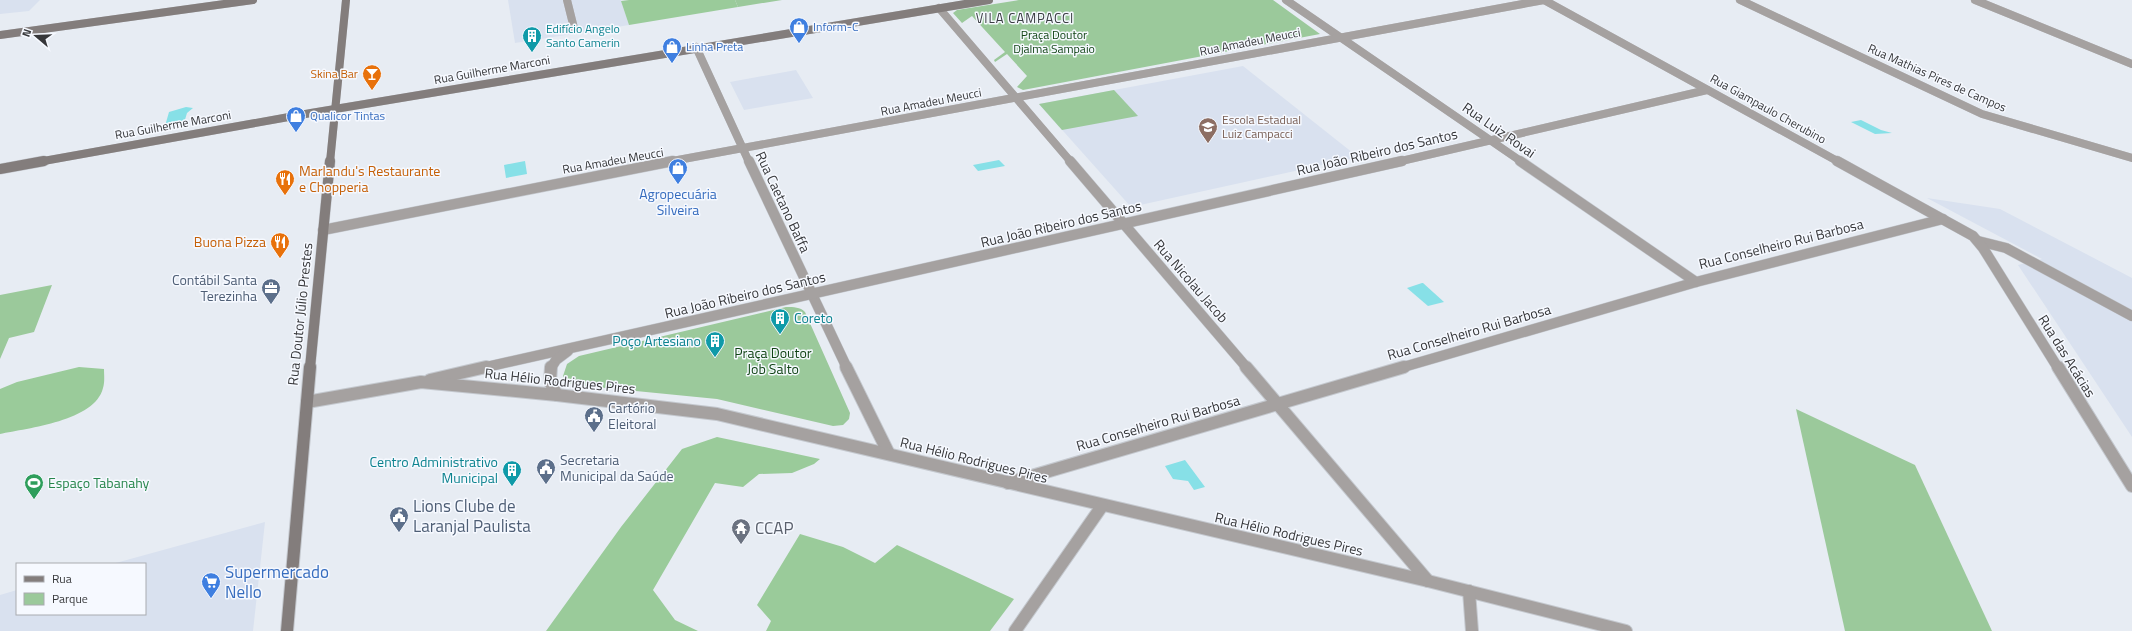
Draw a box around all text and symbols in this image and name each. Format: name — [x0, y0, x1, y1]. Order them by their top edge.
district label: VILA CAMPACCI — [976, 8, 1074, 28]
north arrow — [16, 16, 56, 56]
shop icon: Inform-C — [788, 16, 810, 44]
place label: Inform-C — [813, 17, 859, 36]
place label: Edifício Angelo Santo Camerin — [546, 19, 620, 52]
street label: Rua Amadeu Meucci — [1198, 22, 1302, 61]
building icon: Edifício Angelo Santo Camerin — [521, 25, 543, 53]
park label: Praça Doutor Djalma Sampaio — [1013, 25, 1095, 58]
text: N — [18, 27, 35, 39]
shop icon: Linha Preta — [661, 36, 683, 64]
place label: Linha Preta — [686, 37, 743, 56]
street label: Rua Mathias Pires de Campos — [1865, 38, 2010, 117]
street label: Rua Guilherme Marconi — [432, 50, 551, 89]
bar icon: Skina Bar — [361, 63, 383, 91]
place label: Skina Bar — [310, 64, 358, 83]
street label: Rua Giampaulo Cherubino — [1707, 69, 1830, 148]
street label: Rua Amadeu Meucci — [879, 82, 983, 121]
street label: Rua Luiz Rovai — [1458, 97, 1540, 163]
street label: Rua Guilherme Marconi — [113, 105, 232, 144]
shop icon: Qualicor Tintas — [285, 105, 307, 133]
place label: Qualicor Tintas — [310, 106, 386, 125]
place label: Escola Estadual Luiz Campacci — [1222, 110, 1301, 143]
school or university icon: Escola Estadual Luiz Campacci — [1197, 116, 1219, 144]
street label: Rua João Ribeiro dos Santos — [1294, 123, 1459, 180]
street label: Rua Amadeu Meucci — [561, 142, 665, 179]
street label: Rua Caetano Baffa — [751, 148, 816, 256]
shop icon: Agropecuária Silveira — [667, 157, 689, 185]
place label: Marlandu's Restaurante e Chopperia — [299, 160, 440, 197]
restaurant icon: Marlandu's Restaurante e Chopperia — [274, 168, 296, 196]
place label: Agropecuária Silveira — [639, 183, 717, 220]
street label: Rua João Ribeiro dos Santos — [978, 195, 1143, 252]
street label: Rua Conselheiro Rui Barbosa — [1696, 213, 1865, 274]
place label: Buona Pizza — [194, 231, 266, 252]
restaurant icon: Buona Pizza — [269, 231, 291, 259]
street label: Rua Nicolau Jacob — [1149, 234, 1234, 327]
street label: Rua Doutor Júlio Prestes — [282, 241, 317, 386]
street label: Rua João Ribeiro dos Santos — [662, 266, 827, 323]
place label: Contábil Santa Terezinha — [172, 269, 257, 306]
office icon: Contábil Santa Terezinha — [260, 277, 282, 305]
street label: Rua Conselheiro Rui Barbosa — [1385, 298, 1553, 365]
building icon: Coreto — [769, 307, 791, 335]
place label: Coreto — [794, 307, 833, 328]
street label: Rua das Acácias — [2034, 310, 2101, 401]
place label: Poço Artesiano — [612, 330, 701, 351]
building icon: Poço Artesiano — [704, 330, 726, 358]
park label: Praça Doutor Job Salto — [734, 342, 812, 379]
street label: Rua Hélio Rodrigues Pires — [484, 362, 636, 399]
street label: Rua Conselheiro Rui Barbosa — [1074, 389, 1242, 456]
place label: Cartório Eleitoral — [608, 397, 657, 434]
public building icon: Cartório Eleitoral — [583, 405, 605, 433]
street label: Rua Hélio Rodrigues Pires — [898, 431, 1050, 488]
place label: Secretaria Municipal da Saúde — [560, 449, 674, 486]
place label: Centro Administrativo Municipal — [370, 451, 498, 488]
public building icon: Secretaria Municipal da Saúde — [535, 457, 557, 485]
building icon: Centro Administrativo Municipal — [501, 459, 523, 487]
sports icon: Espaço Tabanahy — [23, 472, 45, 500]
place label: Espaço Tabanahy — [48, 472, 150, 493]
place label: Lions Clube de Laranjal Paulista — [413, 493, 531, 539]
public building icon: Lions Clube de Laranjal Paulista — [388, 505, 410, 533]
street label: Rua Hélio Rodrigues Pires — [1213, 506, 1365, 561]
place label: CCAP — [755, 515, 794, 541]
temple icon: CCAP — [730, 517, 752, 545]
place label: Supermercado Nello — [225, 559, 329, 605]
legend — [16, 563, 146, 615]
text: Rua — [52, 569, 72, 588]
supermarket icon: Supermercado Nello — [200, 571, 222, 599]
text: Parque — [52, 589, 88, 608]

